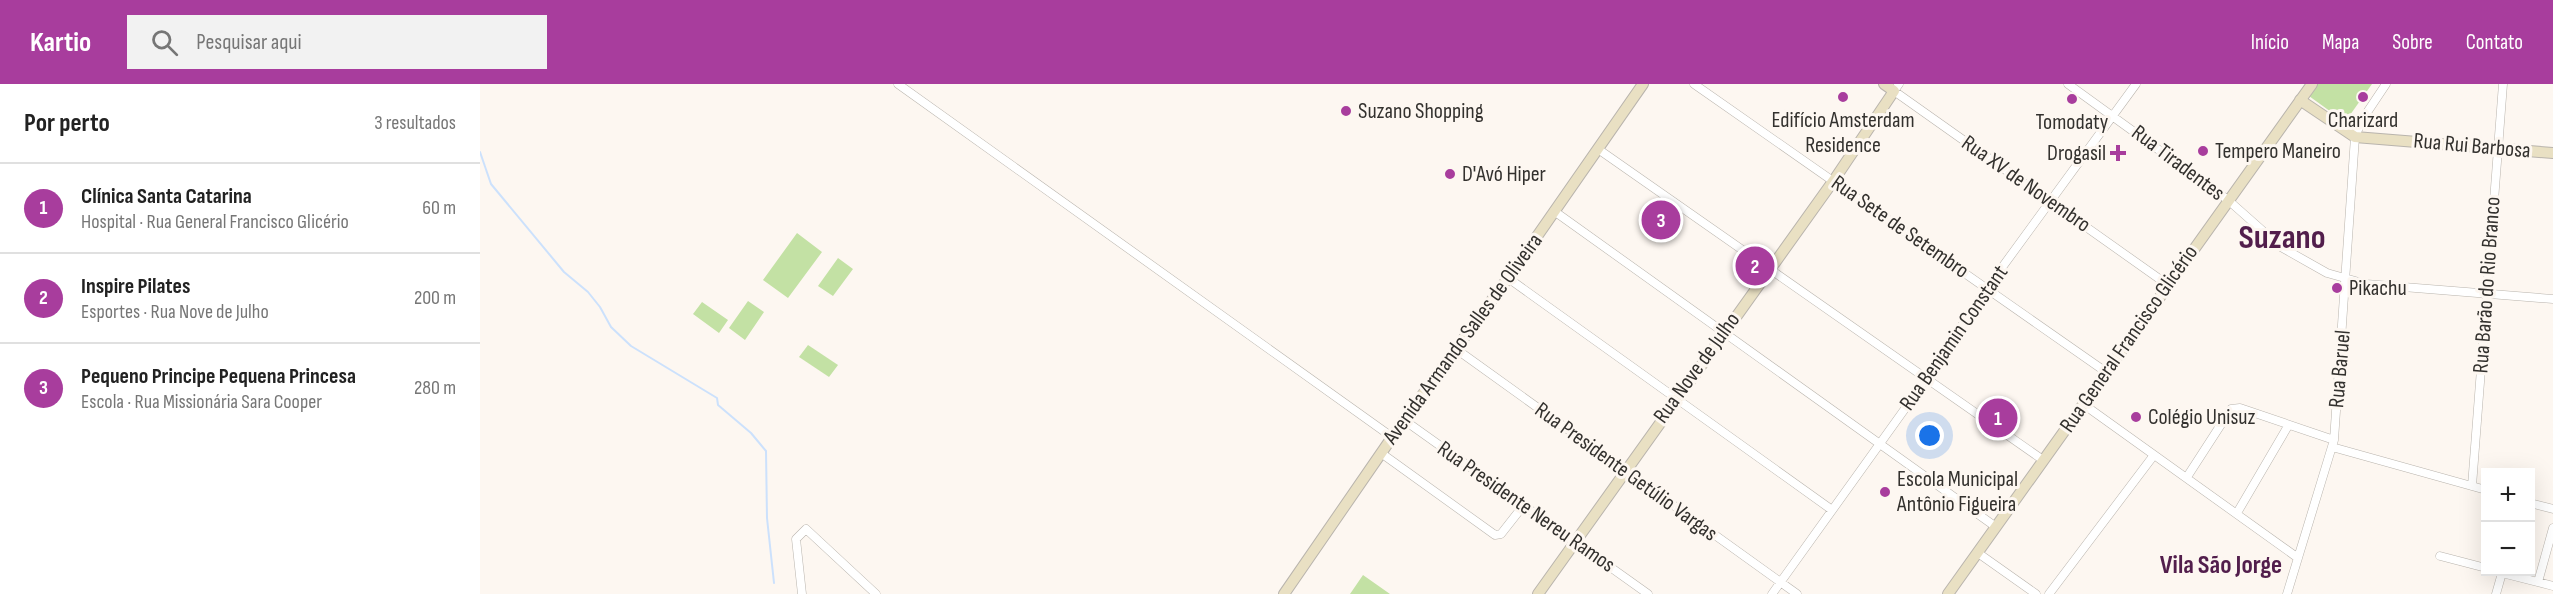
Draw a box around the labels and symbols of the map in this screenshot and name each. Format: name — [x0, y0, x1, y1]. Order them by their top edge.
marker: Edifício Amsterdam Residence — [1836, 90, 1850, 104]
marker: Charizard — [2356, 90, 2370, 104]
marker: Tomodaty — [2065, 92, 2079, 106]
place label: Suzano Shopping — [1358, 98, 1484, 125]
marker: Suzano Shopping — [1339, 104, 1353, 118]
place label: Edifício Amsterdam Residence — [1771, 107, 1915, 159]
place label: Charizard — [2328, 107, 2398, 134]
place label: Tomodaty — [2036, 109, 2109, 136]
street label: Rua Tiradentes — [2126, 119, 2230, 207]
street label: Rua Rui Barbosa — [2412, 127, 2532, 165]
street label: Rua XV de Novembro — [1956, 130, 2096, 238]
place label: Tempero Maneiro — [2215, 138, 2341, 165]
place label: Drogasil — [2047, 140, 2106, 167]
marker: Tempero Maneiro — [2196, 144, 2210, 158]
marker: Drogasil — [2111, 146, 2125, 160]
place label: D'Avó Hiper — [1462, 161, 1546, 188]
marker: D'Avó Hiper — [1443, 167, 1457, 181]
street label: Rua Sete de Setembro — [1826, 170, 1974, 284]
street label: Rua Barão do Rio Branco — [2467, 196, 2507, 374]
pin: 3 — [1642, 198, 1680, 242]
district label: Suzano — [2238, 217, 2326, 258]
street label: Avenida Armando Salles de Oliveira — [1377, 228, 1549, 450]
street label: Rua General Francisco Glicério — [2054, 240, 2204, 438]
pin: 2 — [1736, 244, 1774, 288]
street label: Rua Benjamin Constant — [1894, 260, 2014, 416]
place label: Pikachu — [2349, 275, 2407, 302]
marker: Pikachu — [2330, 281, 2344, 295]
street label: Rua Nove de Julho — [1648, 307, 1746, 429]
street label: Rua Baruel — [2323, 329, 2357, 409]
pin: 1 — [1978, 396, 2018, 440]
street label: Rua Presidente Getúlio Vargas — [1529, 397, 1723, 547]
place label: Colégio Unisuz — [2148, 404, 2256, 431]
marker: Colégio Unisuz — [2129, 410, 2143, 424]
your location — [1915, 421, 1944, 450]
street label: Rua Presidente Nereu Ramos — [1432, 435, 1620, 579]
place label: Escola Municipal Antônio Figueira — [1896, 466, 2018, 518]
marker: Escola Municipal Antônio Figueira — [1878, 485, 1892, 499]
district label: Vila São Jorge — [2160, 550, 2282, 581]

